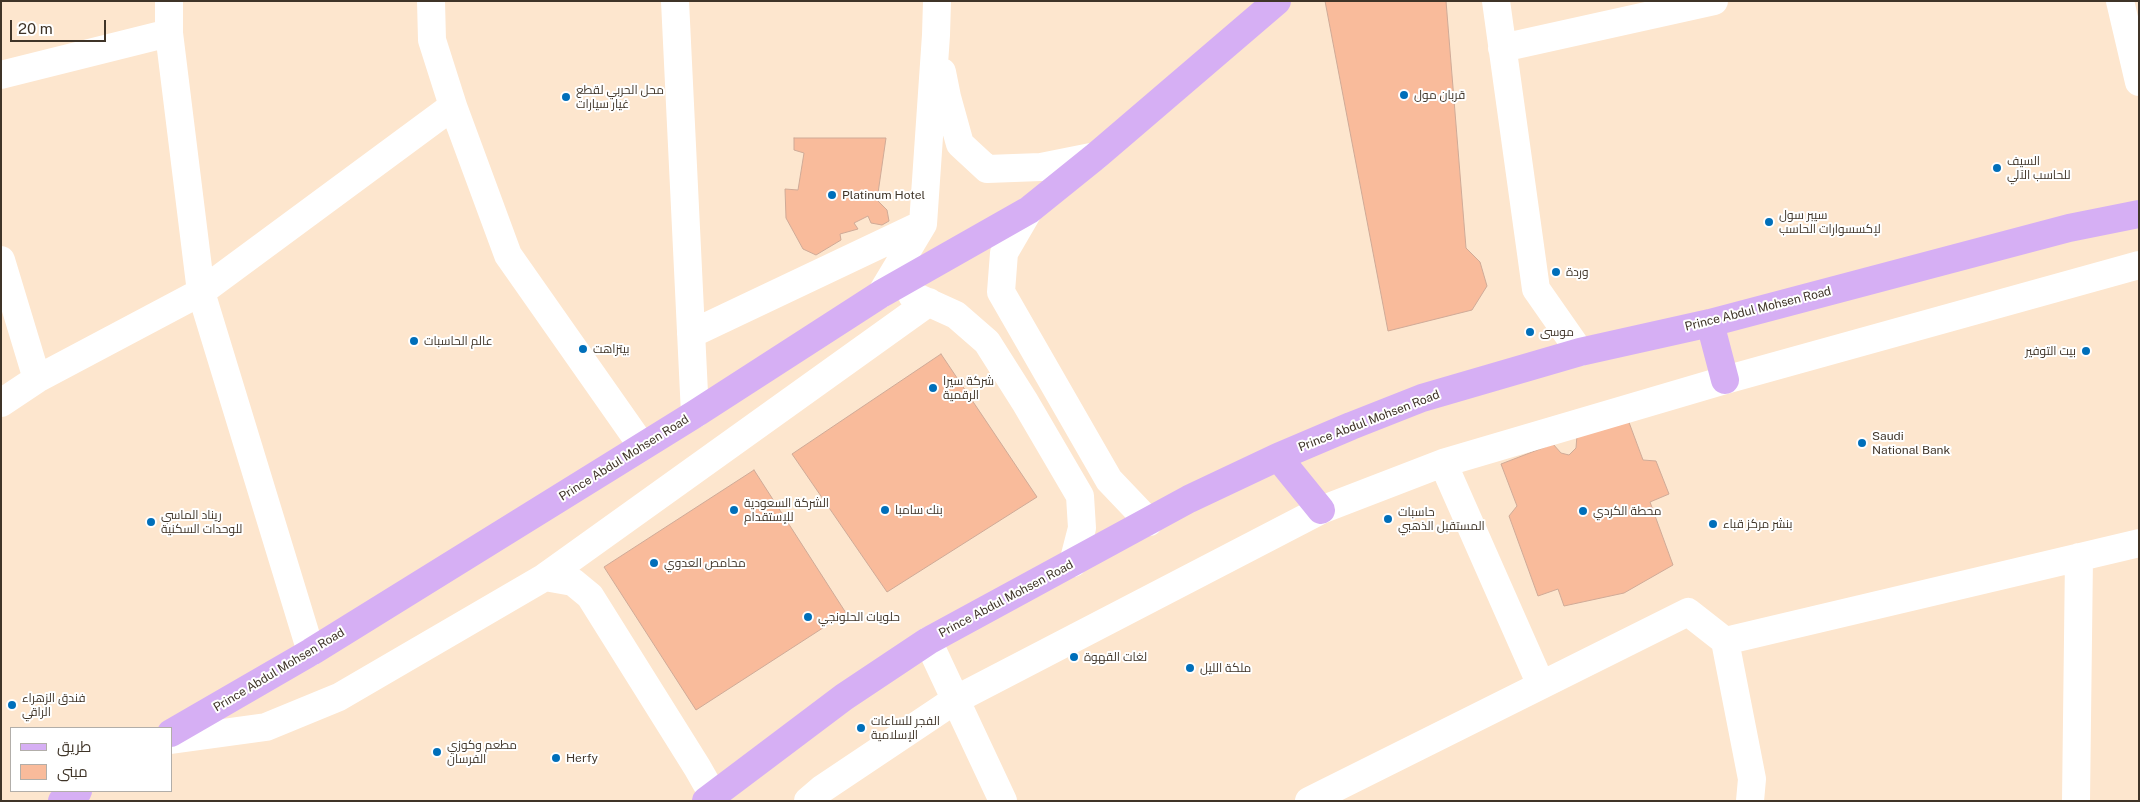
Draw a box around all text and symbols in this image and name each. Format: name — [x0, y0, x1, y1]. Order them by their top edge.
scale bar — [12, 10, 109, 42]
text: 20 m — [18, 20, 53, 37]
place label: محل الحربي لقطع غيار سيارات — [576, 83, 664, 111]
place label: قربان مول — [1414, 88, 1465, 102]
marker: قربان مول — [1398, 89, 1410, 101]
marker: محل الحربي لقطع غيار سيارات — [560, 91, 572, 103]
place label: السيف للحاسب الآلي — [2007, 154, 2071, 182]
marker: السيف للحاسب الآلي — [1991, 162, 2003, 174]
place label: Platinum Hotel — [842, 188, 925, 202]
marker: Platinum Hotel — [826, 189, 838, 201]
place label: سيبر سول لإكسسوارات الحاسب — [1779, 208, 1881, 236]
marker: سيبر سول لإكسسوارات الحاسب — [1763, 216, 1775, 228]
place label: وردة — [1566, 265, 1588, 279]
marker: وردة — [1550, 266, 1562, 278]
street label: Prince Abdul Mohsen Road — [1683, 284, 1833, 334]
place label: موسى — [1540, 325, 1574, 339]
marker: موسى — [1524, 326, 1536, 338]
place label: عالم الحاسبات — [424, 334, 493, 348]
marker: عالم الحاسبات — [408, 335, 420, 347]
place label: بيتزاهت — [593, 342, 629, 356]
marker: بيتزاهت — [577, 343, 589, 355]
place label: بيت التوفير — [2025, 344, 2076, 358]
marker: بيت التوفير — [2080, 345, 2092, 357]
place label: شركة سيرا الرقمية — [943, 374, 994, 402]
marker: شركة سيرا الرقمية — [927, 382, 939, 394]
street label: Prince Abdul Mohsen Road — [1296, 387, 1442, 455]
street label: Prince Abdul Mohsen Road — [556, 412, 692, 504]
place label: Saudi National Bank — [1872, 429, 1950, 457]
marker: Saudi National Bank — [1856, 437, 1868, 449]
place label: الشركة السعودية للإستقدام — [744, 496, 829, 524]
place label: بنك سامبا — [895, 503, 943, 517]
marker: الشركة السعودية للإستقدام — [728, 504, 740, 516]
marker: بنك سامبا — [879, 504, 891, 516]
place label: محطة الكردي — [1593, 504, 1661, 518]
place label: حاسبات المستقبل الذهبي — [1398, 505, 1485, 533]
marker: محطة الكردي — [1577, 505, 1589, 517]
place label: ريناد الماسي للوحدات السكنية — [161, 508, 242, 536]
marker: حاسبات المستقبل الذهبي — [1382, 513, 1394, 525]
marker: ريناد الماسي للوحدات السكنية — [145, 516, 157, 528]
place label: بنشر مركز قباء — [1723, 517, 1793, 531]
marker: بنشر مركز قباء — [1707, 518, 1719, 530]
place label: محامص العدوي — [664, 556, 746, 570]
marker: محامص العدوي — [648, 557, 660, 569]
street label: Prince Abdul Mohsen Road — [936, 557, 1076, 641]
place label: حلويات الحلونجي — [818, 610, 900, 624]
marker: حلويات الحلونجي — [802, 611, 814, 623]
street label: Prince Abdul Mohsen Road — [211, 625, 347, 715]
place label: لغات القهوة — [1084, 650, 1147, 664]
marker: لغات القهوة — [1068, 651, 1080, 663]
place label: ملكة الليل — [1200, 661, 1251, 675]
marker: ملكة الليل — [1184, 662, 1196, 674]
place label: فندق الزهراء الراقي — [22, 691, 86, 719]
marker: فندق الزهراء الراقي — [6, 699, 18, 711]
place label: الفجر للساعات الإسلامية — [871, 714, 940, 742]
marker: الفجر للساعات الإسلامية — [855, 722, 867, 734]
legend — [10, 727, 172, 792]
text: طريق — [57, 738, 91, 755]
place label: مطعم وكوزي الفرسان — [447, 738, 517, 766]
marker: مطعم وكوزي الفرسان — [431, 746, 443, 758]
place label: Herfy — [566, 751, 598, 765]
marker: Herfy — [550, 752, 562, 764]
text: مبنى — [57, 763, 88, 780]

